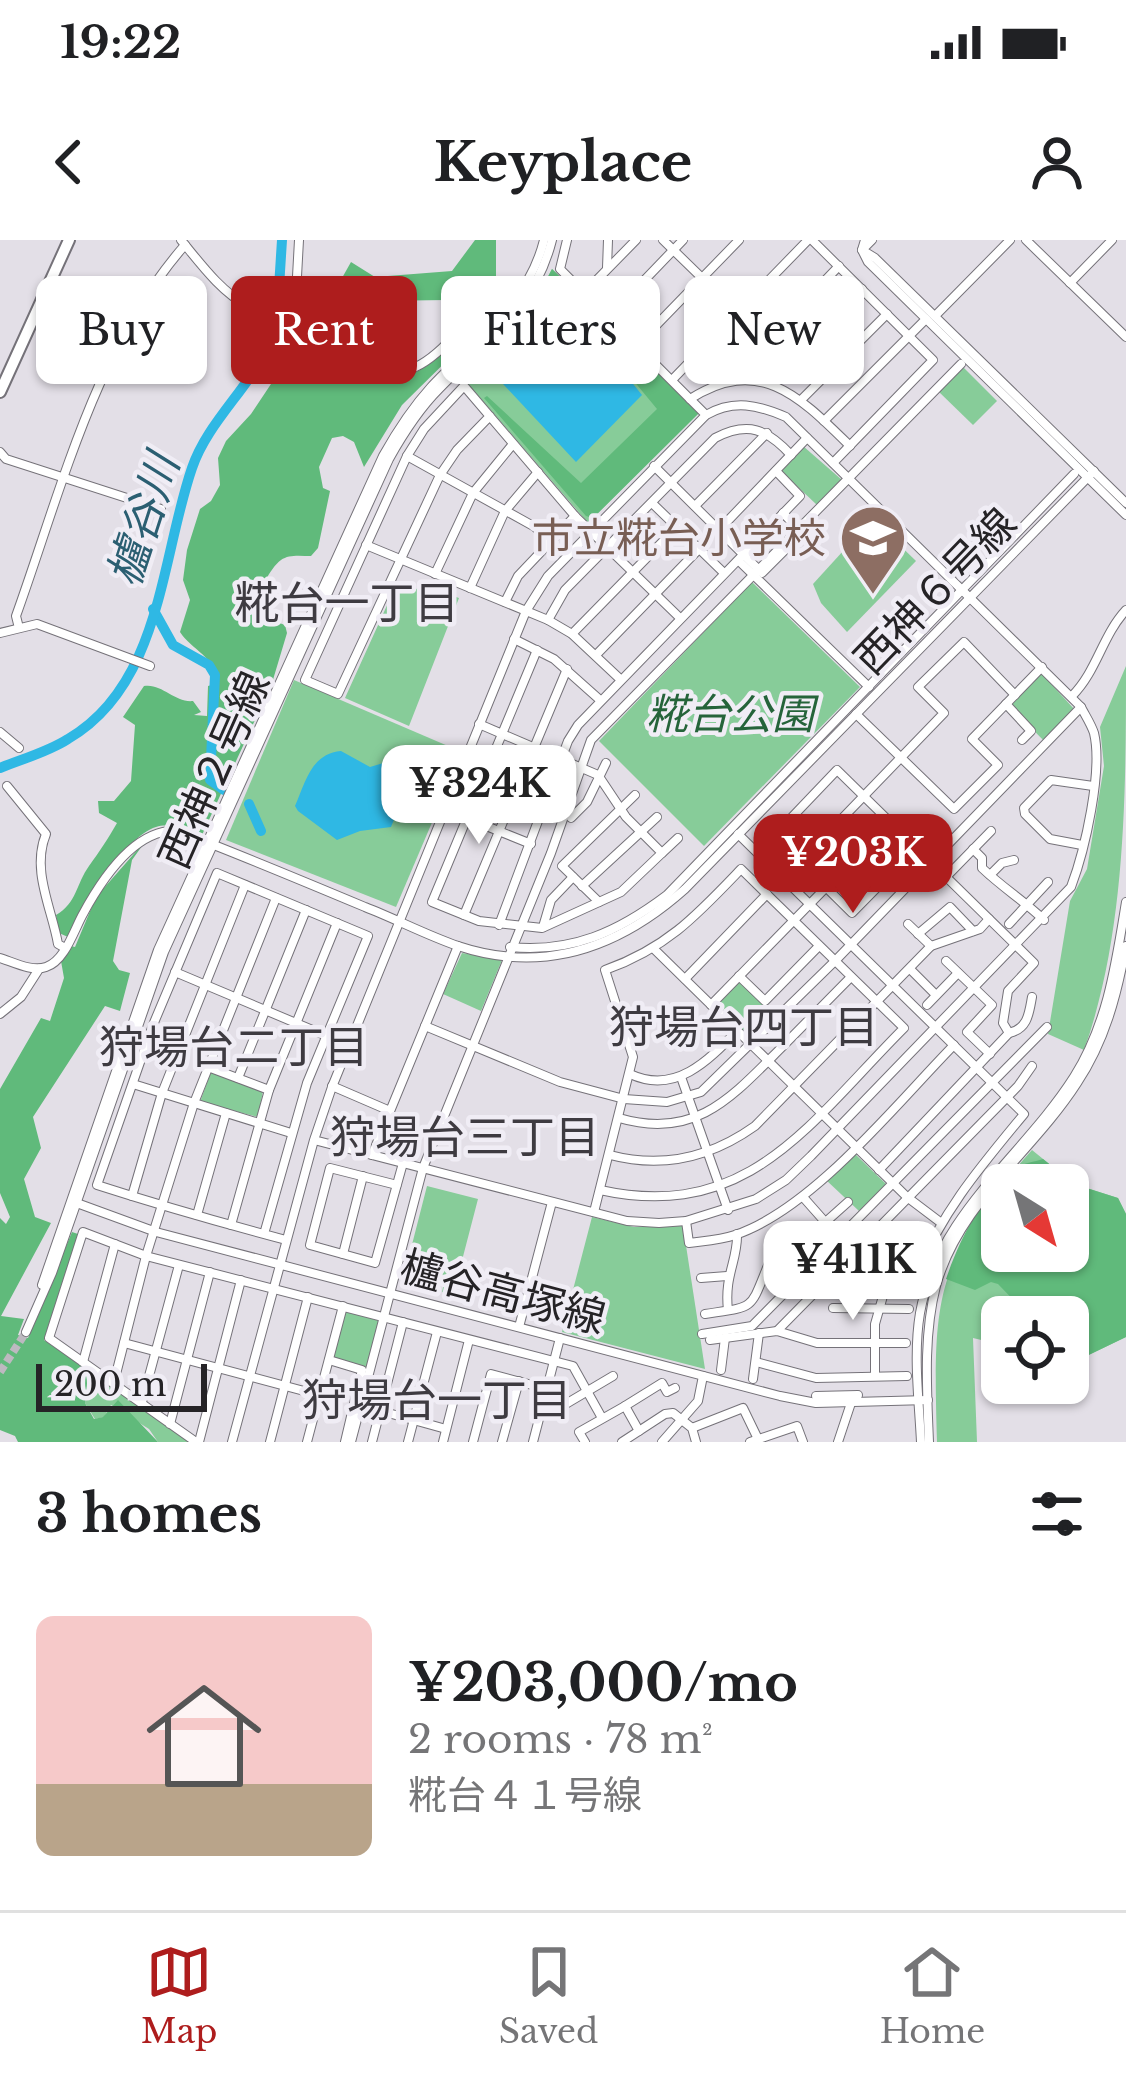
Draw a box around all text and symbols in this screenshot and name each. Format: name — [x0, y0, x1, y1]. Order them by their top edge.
text: 19:22 — [60, 14, 181, 70]
icon: back — [36, 129, 102, 195]
text: Keyplace — [434, 129, 692, 196]
icon: person — [1024, 129, 1090, 195]
chip: Buy — [36, 276, 207, 384]
chip: Rent — [231, 276, 417, 384]
chip: Filters — [441, 276, 660, 384]
chip: New — [684, 276, 864, 384]
water label: 櫨谷川 — [96, 443, 192, 593]
street label: 西神６号線 — [843, 497, 1027, 685]
school or university icon: 市立糀台小学校 — [838, 503, 908, 597]
place label: 市立糀台小学校 — [532, 512, 826, 564]
district label: 糀台一丁目 — [234, 575, 460, 631]
street label: 西神２号線 — [148, 663, 280, 877]
park label: 糀台公園 — [646, 688, 819, 740]
pin: ¥324K — [395, 745, 563, 847]
text: ¥324K — [408, 759, 550, 808]
pin: ¥203K — [769, 814, 937, 916]
text: ¥203K — [781, 828, 925, 877]
district label: 狩場台四丁目 — [609, 999, 879, 1055]
district label: 狩場台二丁目 — [99, 1019, 369, 1075]
district label: 狩場台三丁目 — [330, 1109, 600, 1165]
north arrow — [981, 1164, 1089, 1272]
map controls — [981, 1164, 1089, 1404]
pin: ¥411K — [769, 1221, 937, 1323]
text: ¥411K — [790, 1235, 916, 1284]
street label: 櫨谷高塚線 — [395, 1240, 611, 1344]
button: locate — [981, 1296, 1089, 1404]
scale bar — [36, 1358, 207, 1411]
text: 200 m — [54, 1364, 166, 1405]
district label: 狩場台一丁目 — [302, 1372, 572, 1428]
icon: filters — [1024, 1481, 1090, 1547]
text: 3 homes — [36, 1483, 262, 1546]
text: ¥203,000/mo — [408, 1652, 798, 1715]
icon: home — [132, 1664, 276, 1808]
text: 2 rooms · 78 m² — [408, 1715, 713, 1764]
text: 糀台４１号線 — [408, 1771, 642, 1820]
tab: Map — [141, 1939, 217, 2052]
tab: Saved — [499, 1939, 598, 2052]
tab: Home — [880, 1939, 985, 2052]

